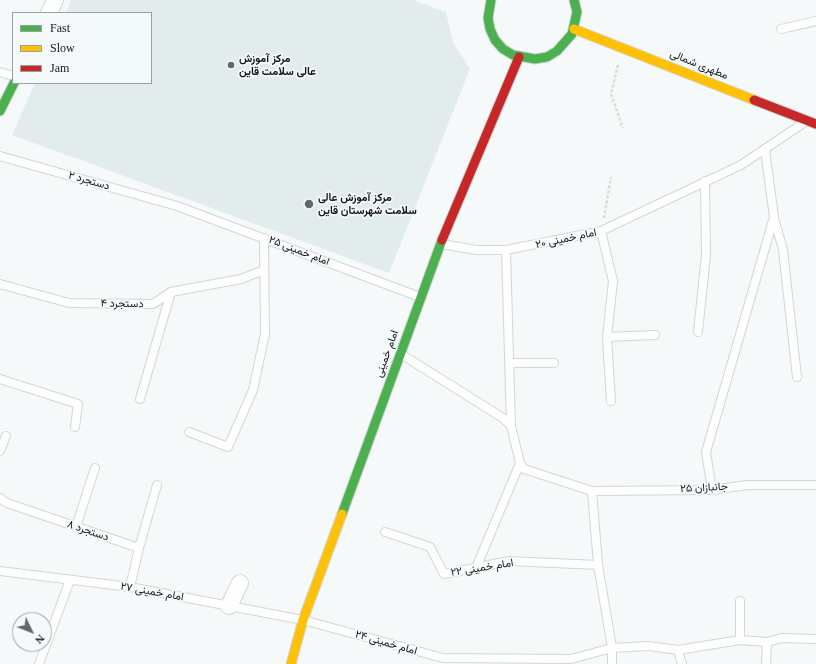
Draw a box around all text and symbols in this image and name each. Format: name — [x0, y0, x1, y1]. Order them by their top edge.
legend — [12, 12, 152, 84]
text: Fast — [50, 21, 70, 35]
text: Slow — [50, 41, 75, 55]
street label: مطهری شمالی — [668, 47, 730, 83]
place label: مرکز آموزش عالی سلامت قاین — [239, 52, 316, 78]
marker: مرکز آموزش عالی سلامت قاین — [226, 60, 236, 70]
text: Jam — [50, 61, 69, 75]
street label: دستجرد ۲ — [67, 169, 111, 193]
place label: مرکز آموزش عالی سلامت شهرستان قاین — [318, 191, 417, 217]
marker: مرکز آموزش عالی سلامت شهرستان قاین — [303, 198, 315, 210]
street label: امام خمینی ۲۰ — [534, 226, 598, 252]
street label: امام خمینی ۲۵ — [267, 233, 331, 269]
street label: دستجرد ۴ — [100, 297, 144, 311]
street label: امام خمینی — [372, 329, 402, 379]
street label: جانبازان ۲۵ — [680, 480, 728, 496]
street label: دستجرد ۸ — [65, 518, 111, 544]
street label: امام خمینی ۲۲ — [450, 557, 514, 579]
street label: امام خمینی ۲۷ — [119, 580, 185, 604]
north arrow — [12, 612, 52, 652]
street label: امام خمینی ۲۴ — [353, 628, 419, 658]
text: N — [33, 632, 47, 646]

